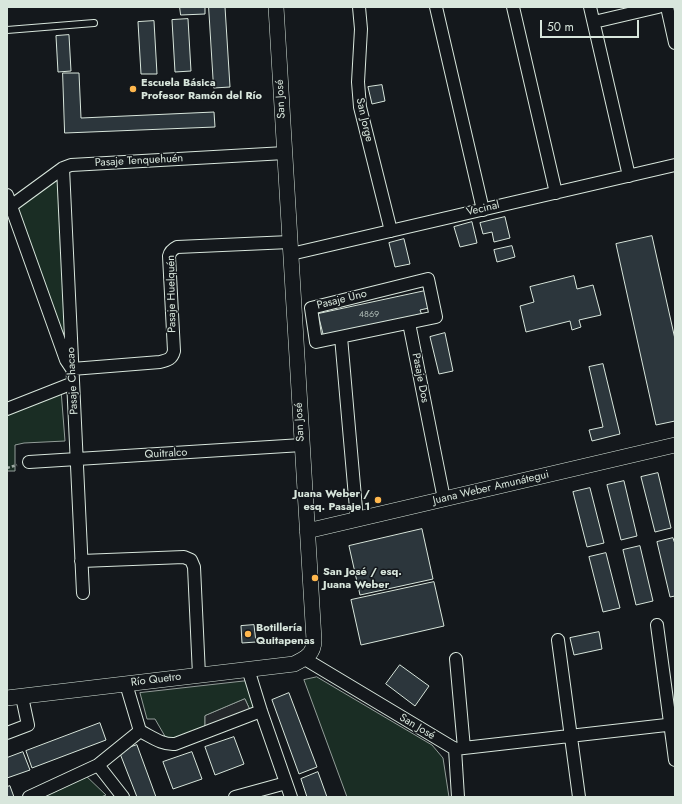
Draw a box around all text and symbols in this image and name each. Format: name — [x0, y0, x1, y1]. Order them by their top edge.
scale bar — [542, 12, 641, 38]
text: 50 m — [547, 18, 574, 36]
place label: Escuela Básica Profesor Ramón del Río — [141, 76, 262, 102]
street label: San José — [273, 79, 289, 119]
marker: Escuela Básica Profesor Ramón del Río — [128, 84, 138, 94]
street label: San Jorge — [353, 97, 375, 143]
street label: Pasaje Tenquehuén — [94, 152, 184, 170]
street label: Vecinal — [465, 199, 501, 219]
street label: Pasaje Huelquén — [165, 255, 179, 333]
street label: Pasaje Uno — [316, 287, 368, 313]
house number: 4869 — [359, 310, 379, 320]
street label: Pasaje Chacao — [65, 347, 81, 415]
street label: Pasaje Dos — [409, 352, 431, 404]
street label: San José — [292, 402, 308, 442]
street label: Quitralco — [144, 446, 188, 462]
street label: Juana Weber Amunátegui — [432, 468, 550, 508]
place label: Juana Weber / esq. Pasaje 1 — [294, 487, 370, 513]
marker: Juana Weber / esq. Pasaje 1 — [373, 495, 383, 505]
place label: San José / esq. Juana Weber — [323, 565, 402, 591]
marker: San José / esq. Juana Weber — [310, 573, 320, 583]
place label: Botillería Quitapenas — [256, 621, 315, 647]
marker: Botillería Quitapenas — [243, 629, 253, 639]
street label: Río Quetro — [130, 670, 182, 690]
street label: San José — [397, 711, 437, 743]

